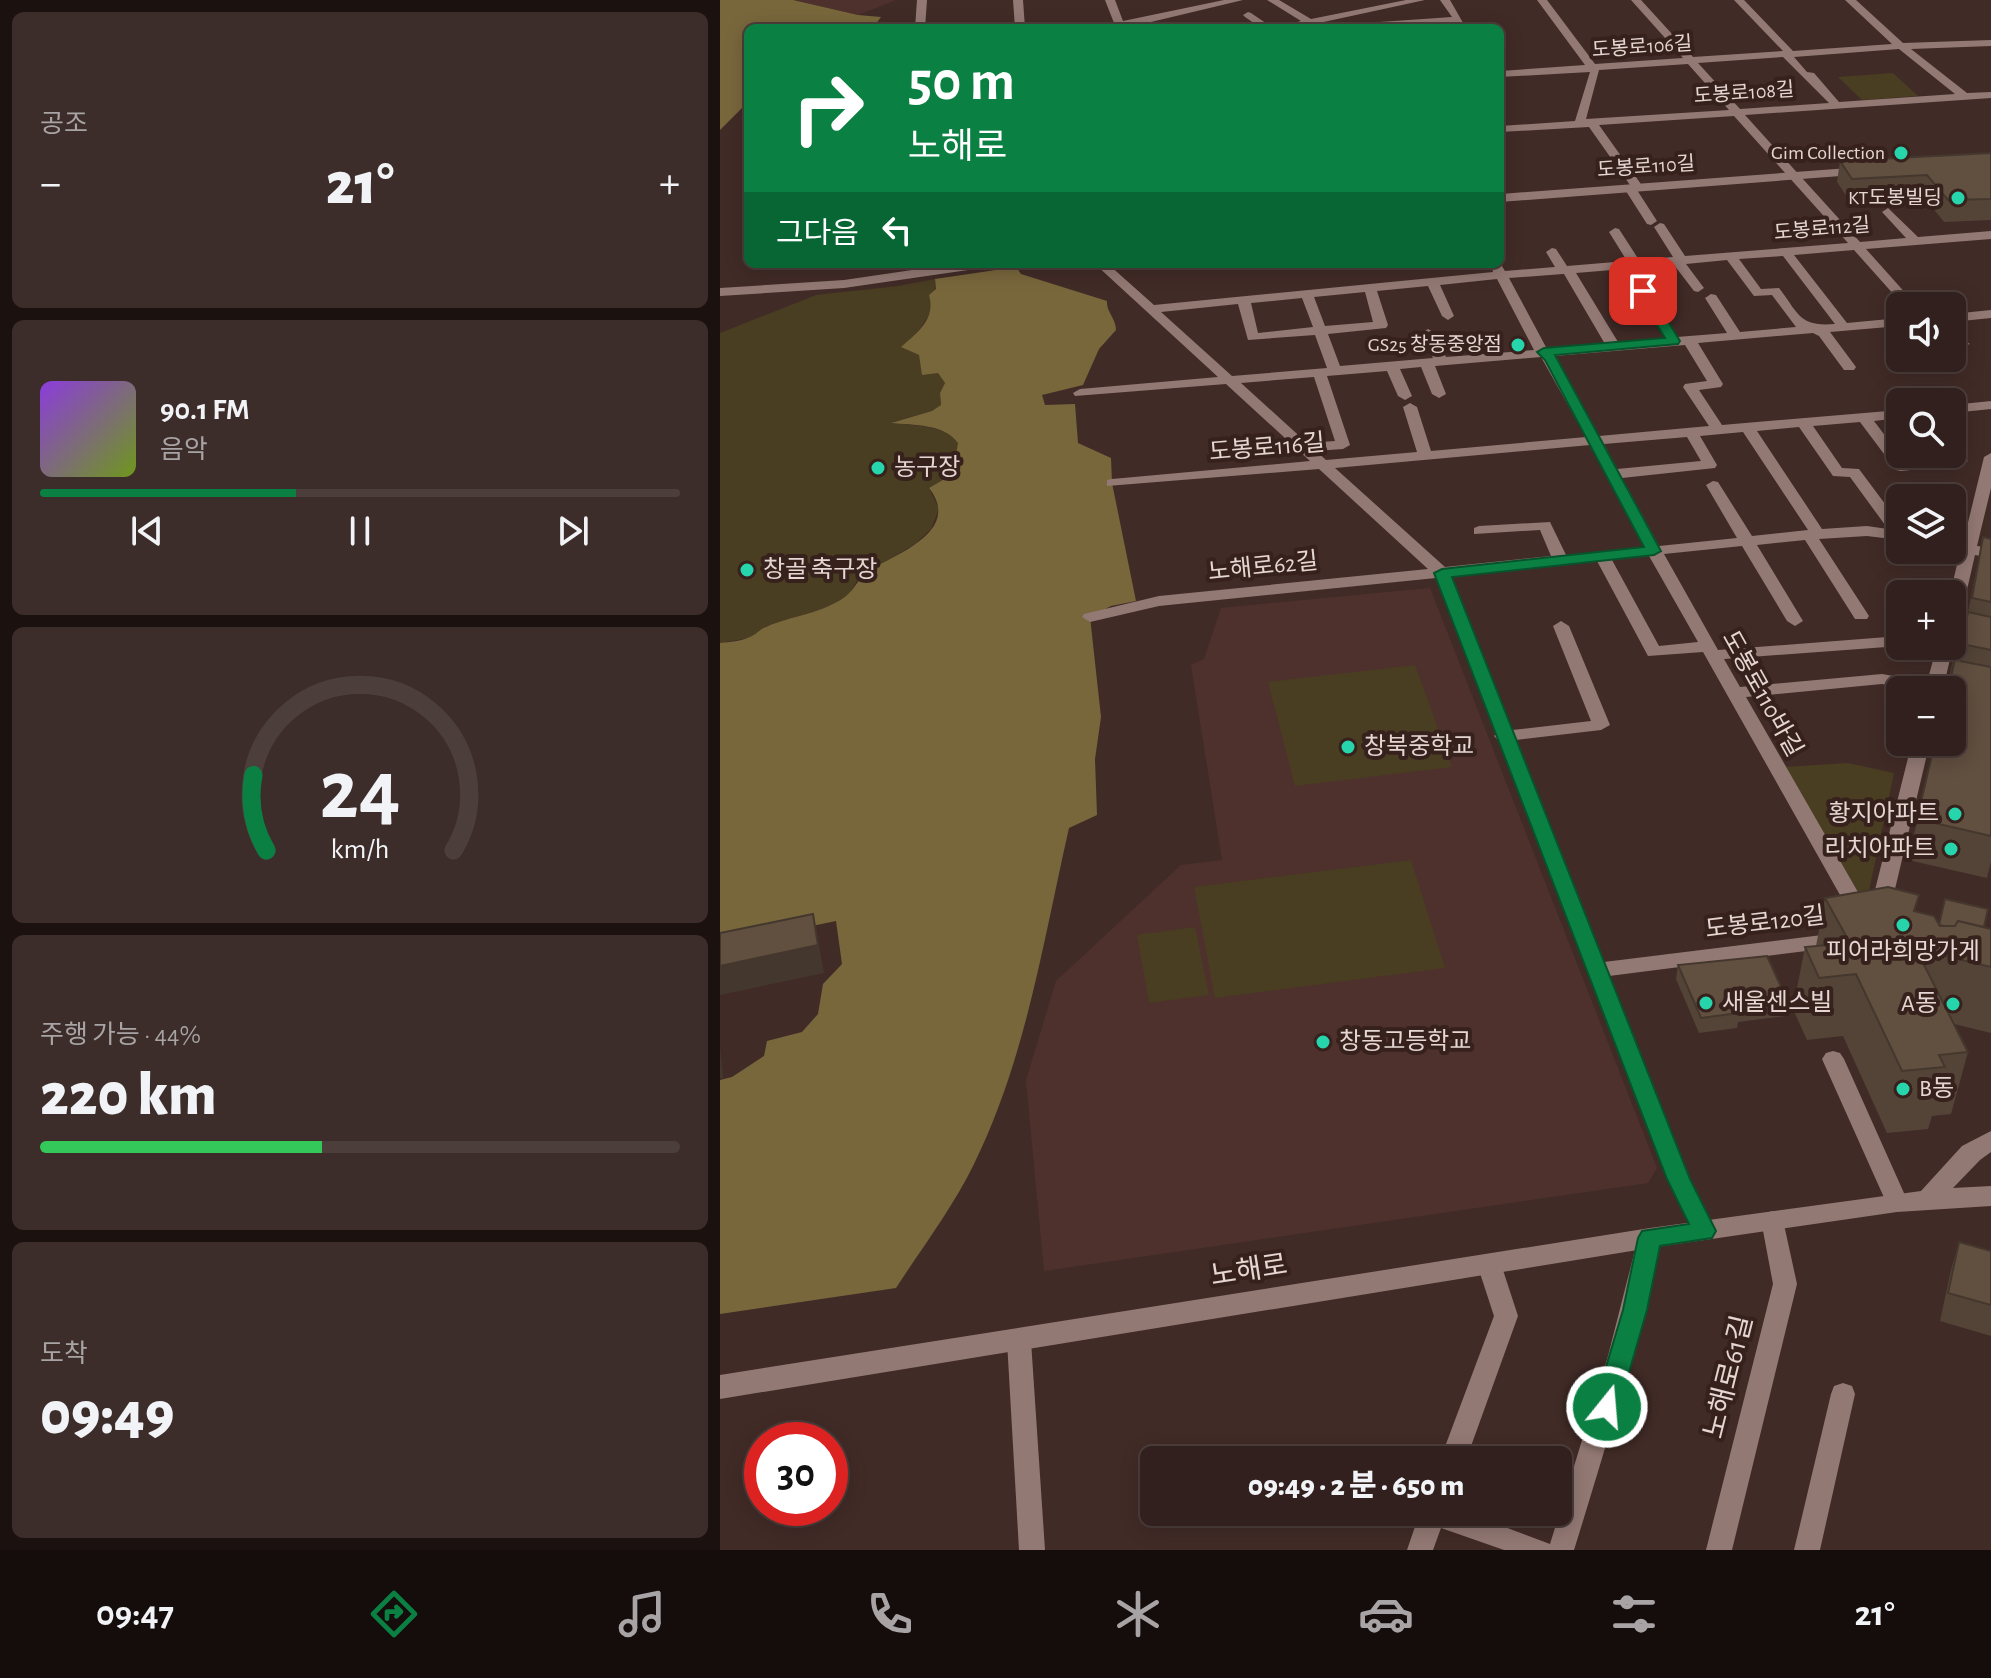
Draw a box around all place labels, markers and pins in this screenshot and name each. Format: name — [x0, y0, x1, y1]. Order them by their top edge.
place label: Gim Collection — [1771, 143, 1885, 163]
marker: Gim Collection — [1892, 144, 1910, 162]
place label: KT도봉빌딩 — [1848, 187, 1942, 208]
marker: KT도봉빌딩 — [1949, 189, 1967, 207]
pin — [1609, 257, 1677, 325]
place label: GS25 창동중앙점 — [1368, 334, 1502, 355]
marker: GS25 창동중앙점 — [1509, 336, 1527, 354]
place label: 농구장 — [894, 454, 960, 480]
marker: 농구장 — [869, 459, 887, 477]
place label: 창골 축구장 — [763, 556, 877, 582]
marker: 창골 축구장 — [738, 561, 756, 579]
place label: 창북중학교 — [1364, 733, 1474, 759]
marker: 창북중학교 — [1339, 738, 1357, 756]
place label: 황지아파트 — [1829, 800, 1939, 826]
marker: 황지아파트 — [1946, 805, 1964, 823]
place label: 리치아파트 — [1825, 836, 1935, 861]
marker: 리치아파트 — [1942, 840, 1960, 858]
marker: 피어라희망가게 — [1894, 916, 1912, 934]
place label: 피어라희망가게 — [1826, 939, 1980, 964]
place label: 새울센스빌 — [1722, 990, 1832, 1015]
place label: A동 — [1901, 992, 1937, 1016]
marker: 새울센스빌 — [1697, 994, 1715, 1012]
marker: A동 — [1944, 995, 1962, 1013]
place label: 창동고등학교 — [1339, 1028, 1471, 1054]
marker: 창동고등학교 — [1314, 1033, 1332, 1051]
place label: B동 — [1919, 1077, 1954, 1101]
marker: B동 — [1894, 1080, 1912, 1098]

